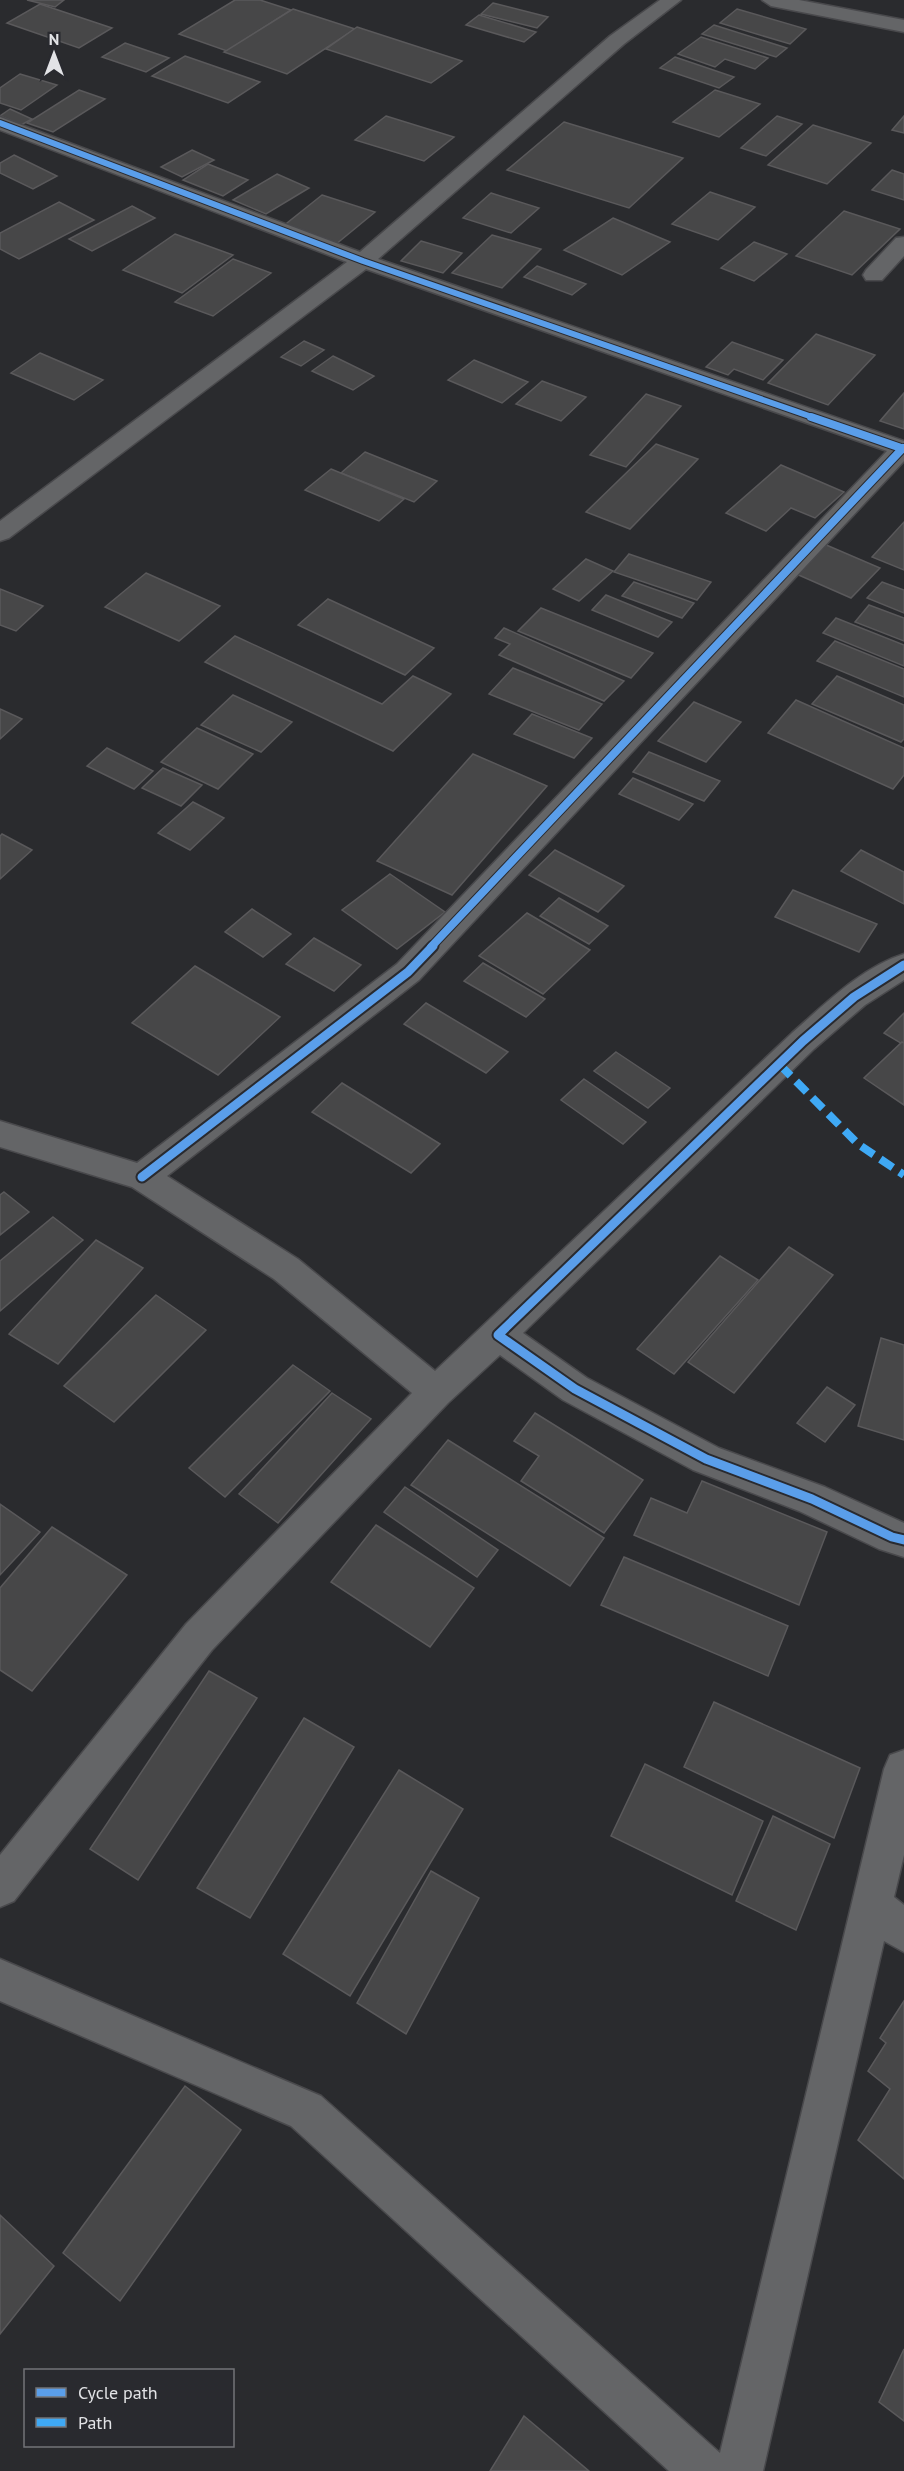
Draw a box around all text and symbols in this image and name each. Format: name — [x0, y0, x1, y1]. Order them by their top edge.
north arrow — [24, 24, 84, 84]
text: N — [49, 29, 59, 49]
legend — [24, 2369, 234, 2447]
text: Cycle path — [78, 2381, 158, 2404]
text: Path — [78, 2411, 112, 2434]

